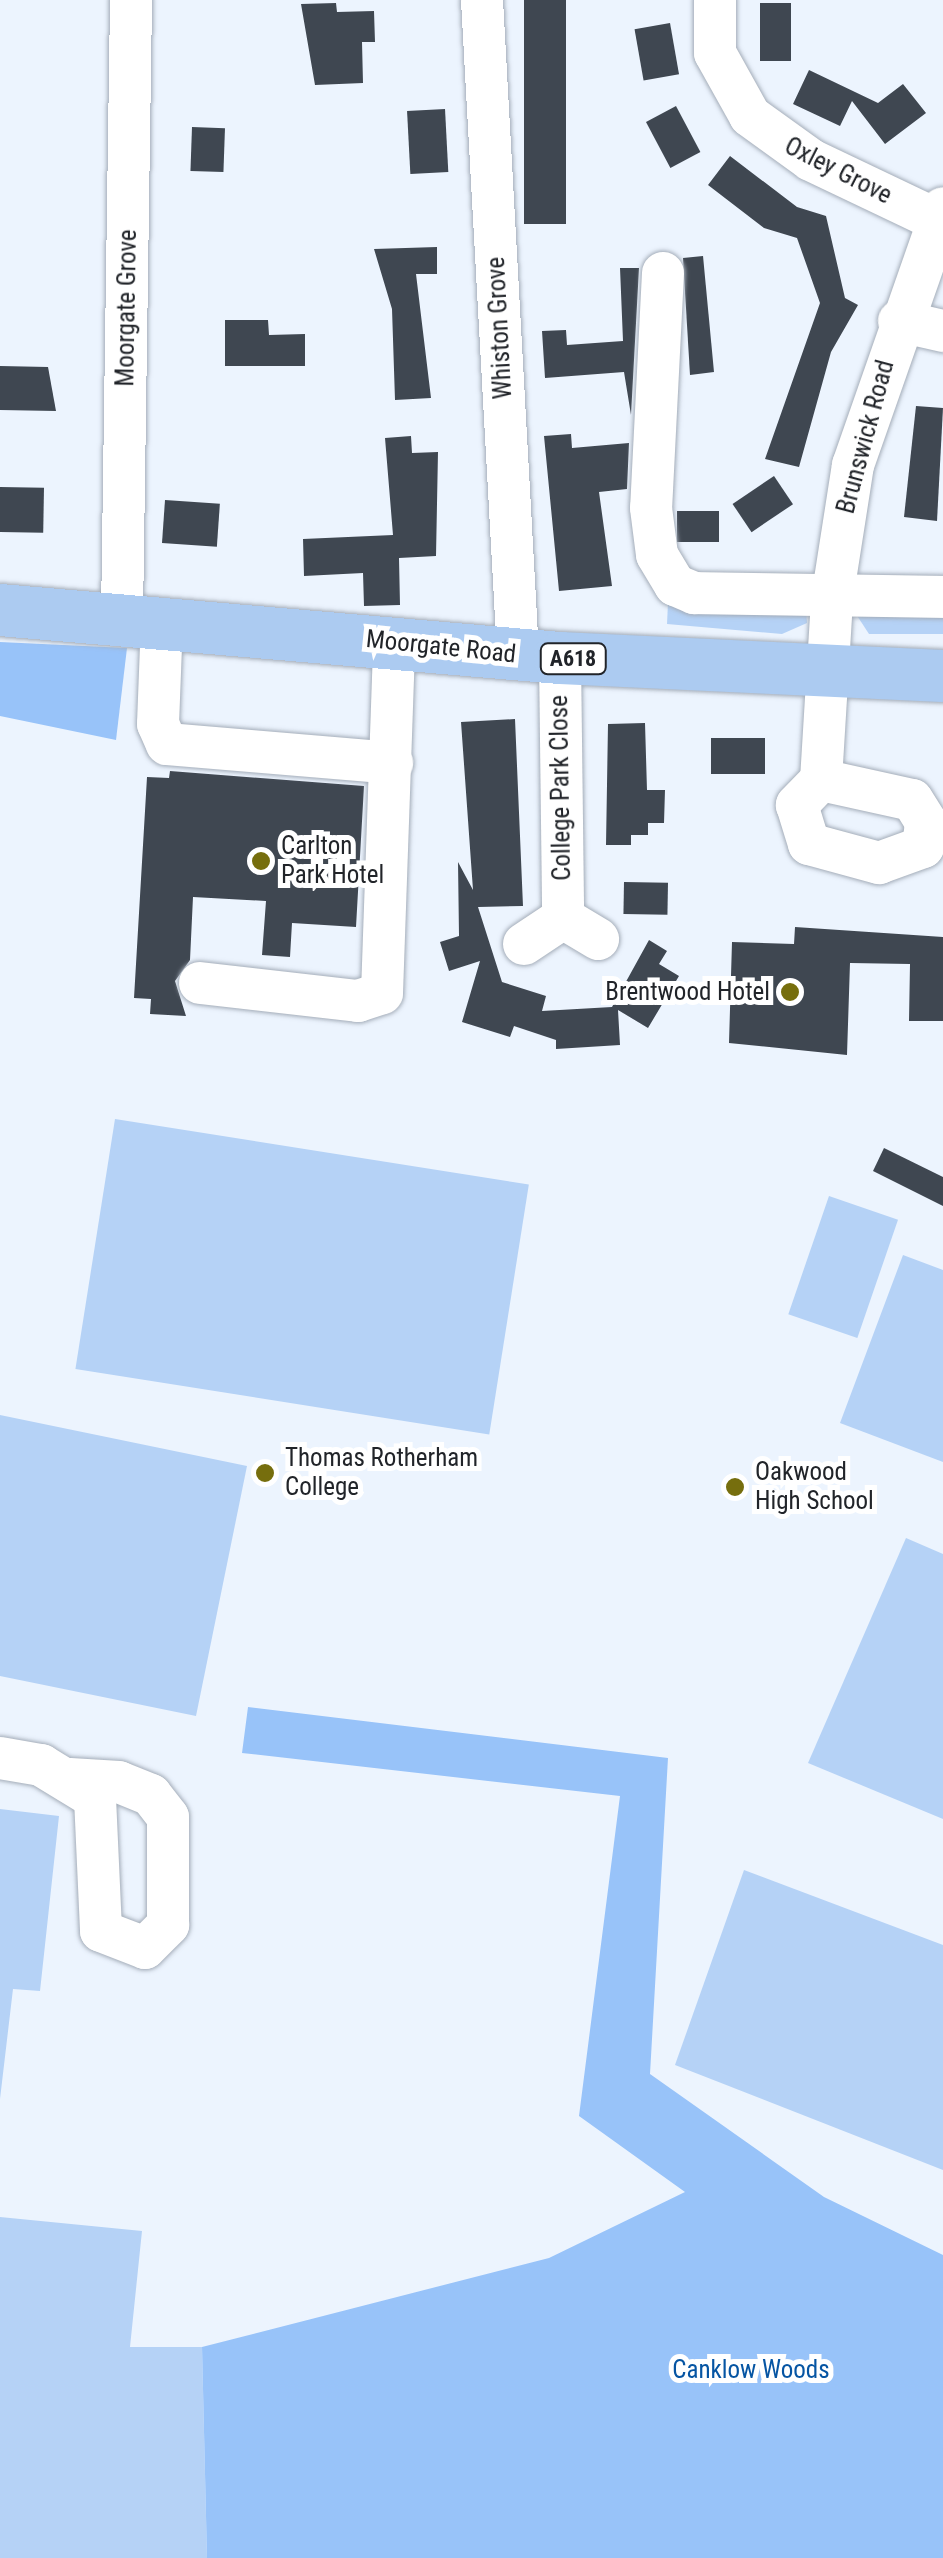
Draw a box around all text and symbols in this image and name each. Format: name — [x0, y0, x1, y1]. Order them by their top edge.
street label: Oxley Grove — [779, 131, 897, 211]
street label: Moorgate Grove — [111, 229, 143, 387]
street label: Whiston Grove — [481, 256, 519, 400]
street label: Brunswick Road — [831, 357, 901, 517]
street label: Moorgate Road — [364, 624, 518, 670]
road number: A618 — [538, 642, 608, 676]
street label: College Park Close — [544, 695, 578, 881]
place label: Carlton Park Hotel — [281, 832, 384, 891]
marker: Carlton Park Hotel — [250, 850, 272, 872]
place label: Brentwood Hotel — [605, 977, 770, 1007]
marker: Brentwood Hotel — [779, 981, 801, 1003]
place label: Thomas Rotherham College — [285, 1444, 478, 1503]
place label: Oakwood High School — [755, 1458, 874, 1517]
marker: Thomas Rotherham College — [254, 1462, 276, 1484]
marker: Oakwood High School — [724, 1476, 746, 1498]
park label: Canklow Woods — [672, 2355, 830, 2385]

